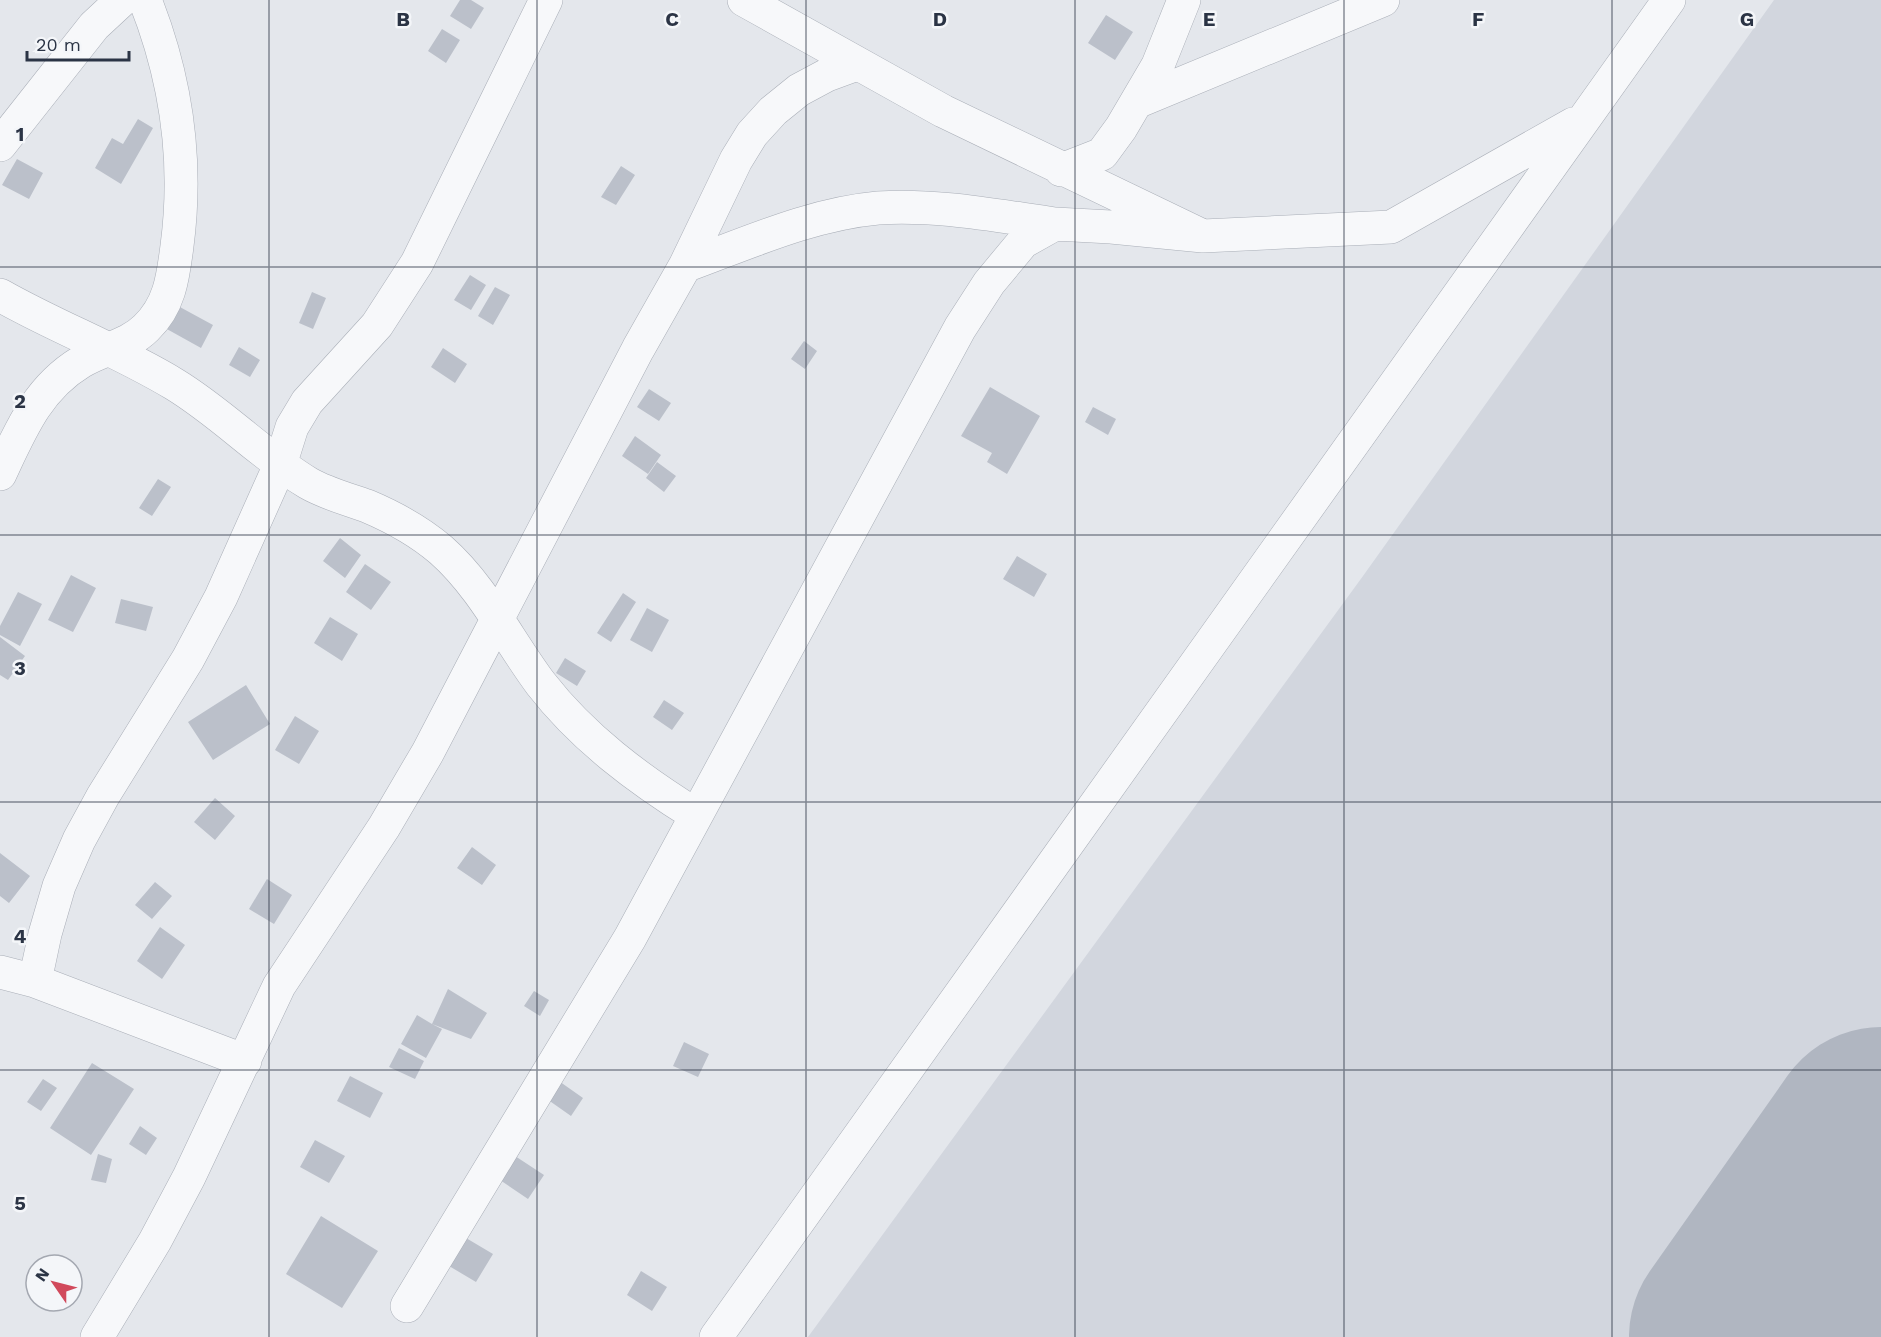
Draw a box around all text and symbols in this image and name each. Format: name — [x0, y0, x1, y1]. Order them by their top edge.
text: B — [396, 7, 410, 31]
text: C — [665, 7, 679, 31]
text: D — [933, 7, 947, 31]
text: E — [1203, 7, 1215, 31]
text: F — [1472, 7, 1484, 31]
text: G — [1740, 7, 1754, 31]
scale bar — [27, 24, 129, 62]
text: 20 m — [36, 34, 81, 55]
text: 1 — [16, 122, 24, 146]
text: 2 — [14, 389, 26, 413]
text: 3 — [14, 656, 26, 680]
text: 4 — [14, 924, 27, 948]
text: 5 — [14, 1191, 26, 1215]
north arrow — [24, 1253, 84, 1313]
text: N — [31, 1264, 53, 1285]

